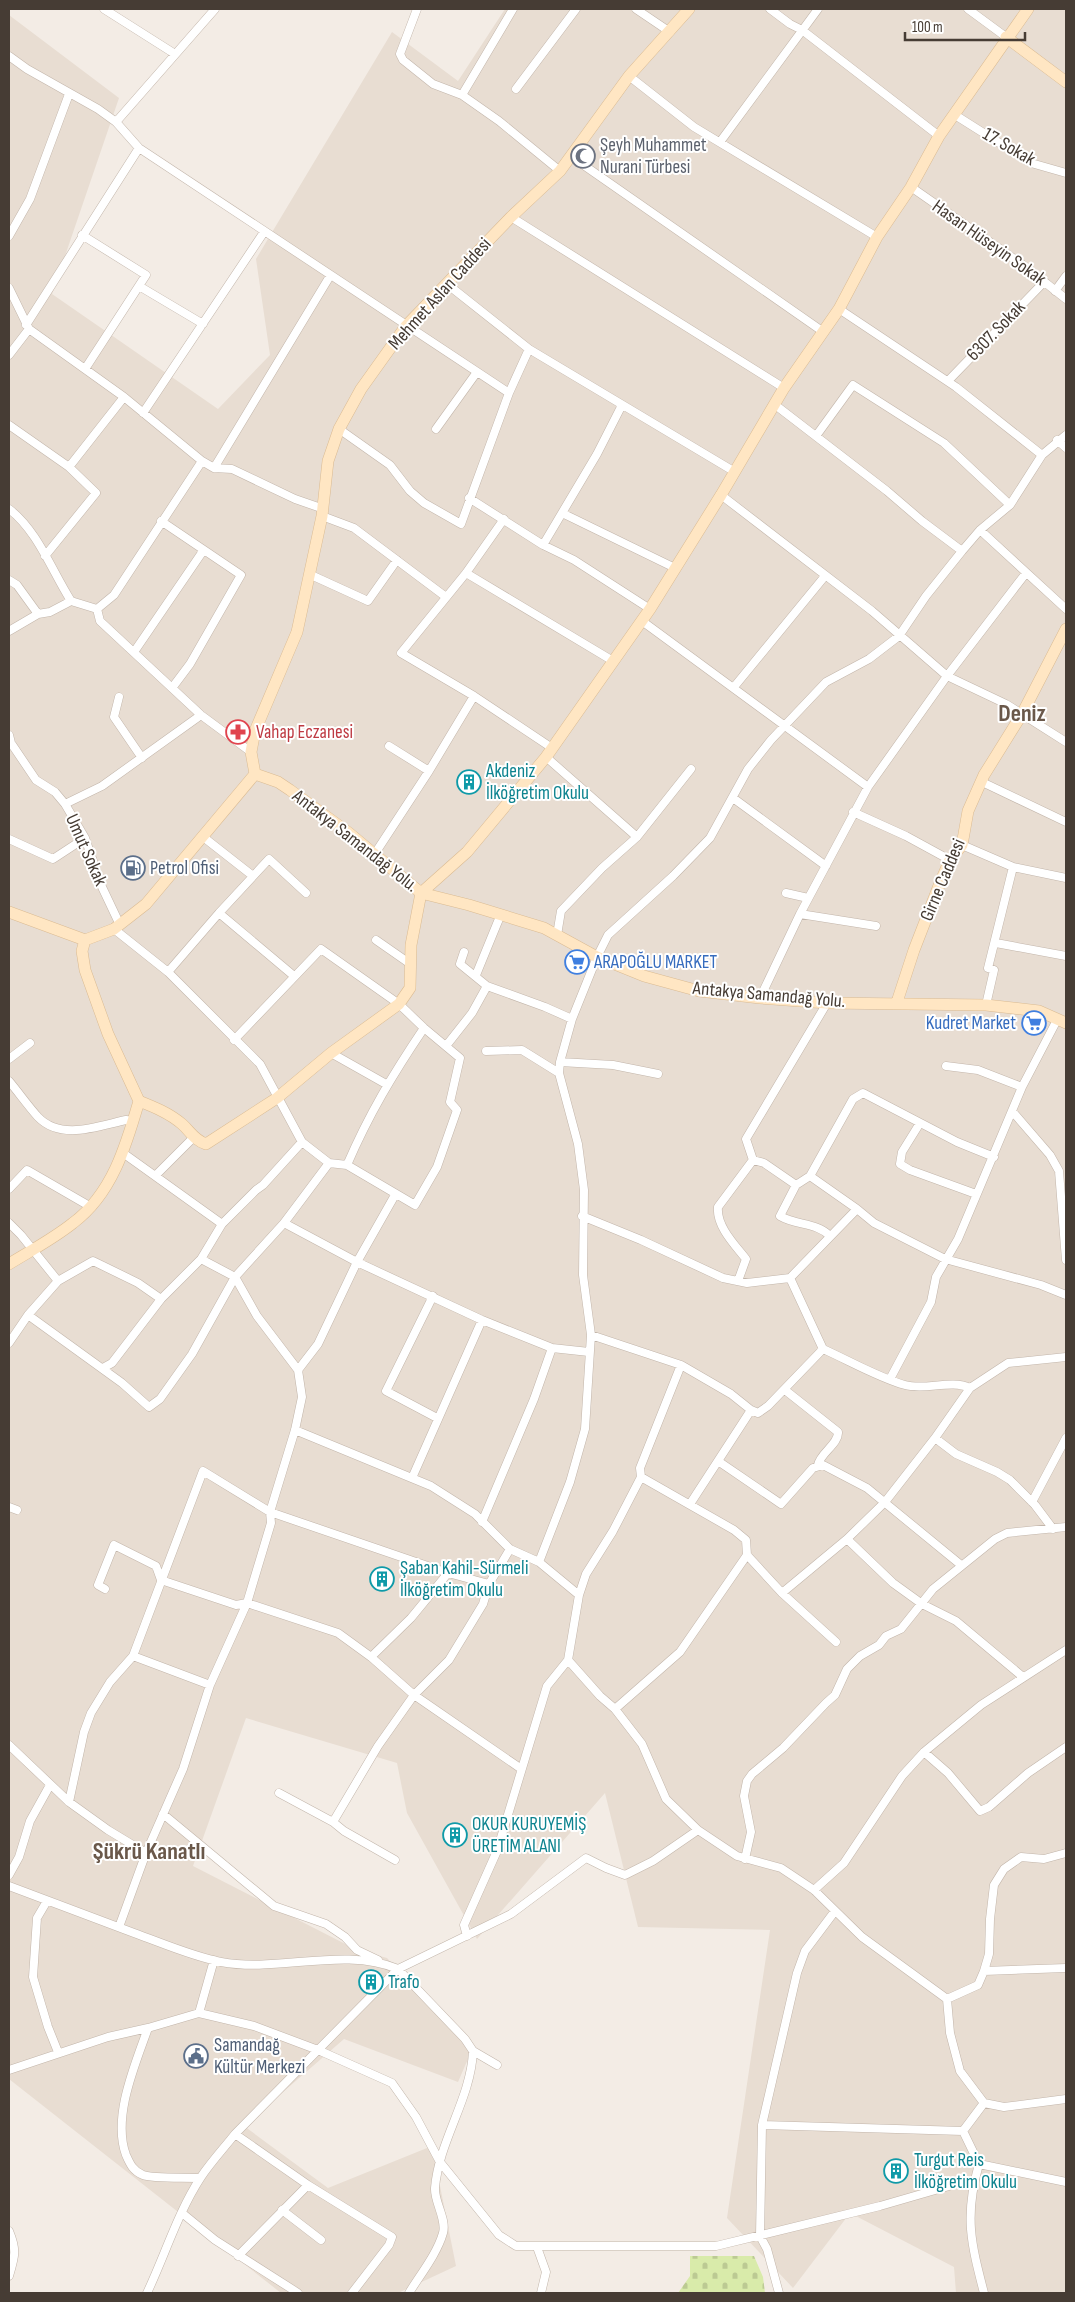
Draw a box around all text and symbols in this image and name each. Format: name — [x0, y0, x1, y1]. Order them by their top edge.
scale bar — [905, 10, 1025, 42]
text: 100 m — [912, 18, 943, 37]
street label: 17. Sokak — [979, 123, 1040, 172]
place label: Şeyh Muhammet Nurani Türbesi — [600, 134, 707, 179]
mosque icon: Şeyh Muhammet Nurani Türbesi — [570, 143, 596, 169]
street label: Hasan Hüseyin Sokak — [928, 195, 1051, 291]
street label: Mehmet Aslan Caddesi — [384, 233, 496, 355]
street label: 6307. Sokak — [962, 295, 1031, 366]
district label: Deniz — [998, 699, 1046, 728]
pharmacy icon: Vahap Eczanesi — [225, 719, 251, 745]
place label: Vahap Eczanesi — [256, 721, 353, 744]
place label: Akdeniz İlköğretim Okulu — [485, 760, 589, 805]
building icon: Akdeniz İlköğretim Okulu — [456, 769, 482, 795]
street label: Antakya Samandağ Yolu. — [287, 784, 422, 897]
street label: Umut Sokak — [60, 811, 112, 890]
street label: Girne Caddesi — [915, 835, 971, 925]
fuel station icon: Petrol Ofisi — [120, 855, 146, 881]
place label: Petrol Ofisi — [150, 857, 219, 880]
supermarket icon: ARAPOĞLU MARKET — [564, 949, 590, 975]
place label: ARAPOĞLU MARKET — [593, 951, 718, 974]
street label: Antakya Samandağ Yolu. — [691, 977, 846, 1013]
supermarket icon: Kudret Market — [1021, 1010, 1047, 1036]
place label: Kudret Market — [926, 1012, 1016, 1035]
place label: Şaban Kahil-Sürmeli İlköğretim Okulu — [400, 1557, 528, 1602]
building icon: Şaban Kahil-Sürmeli İlköğretim Okulu — [369, 1566, 395, 1592]
place label: OKUR KURUYEMİŞ ÜRETİM ALANI — [472, 1813, 586, 1858]
building icon: OKUR KURUYEMİŞ ÜRETİM ALANI — [442, 1822, 468, 1848]
district label: Şükrü Kanatlı — [93, 1837, 205, 1866]
building icon: Trafo — [358, 1969, 384, 1995]
place label: Trafo — [388, 1971, 420, 1994]
place label: Samandağ Kültür Merkezi — [214, 2034, 305, 2079]
public building icon: Samandağ Kültür Merkezi — [183, 2043, 209, 2069]
place label: Turgut Reis İlköğretim Okulu — [914, 2149, 1017, 2194]
building icon: Turgut Reis İlköğretim Okulu — [883, 2158, 909, 2184]

